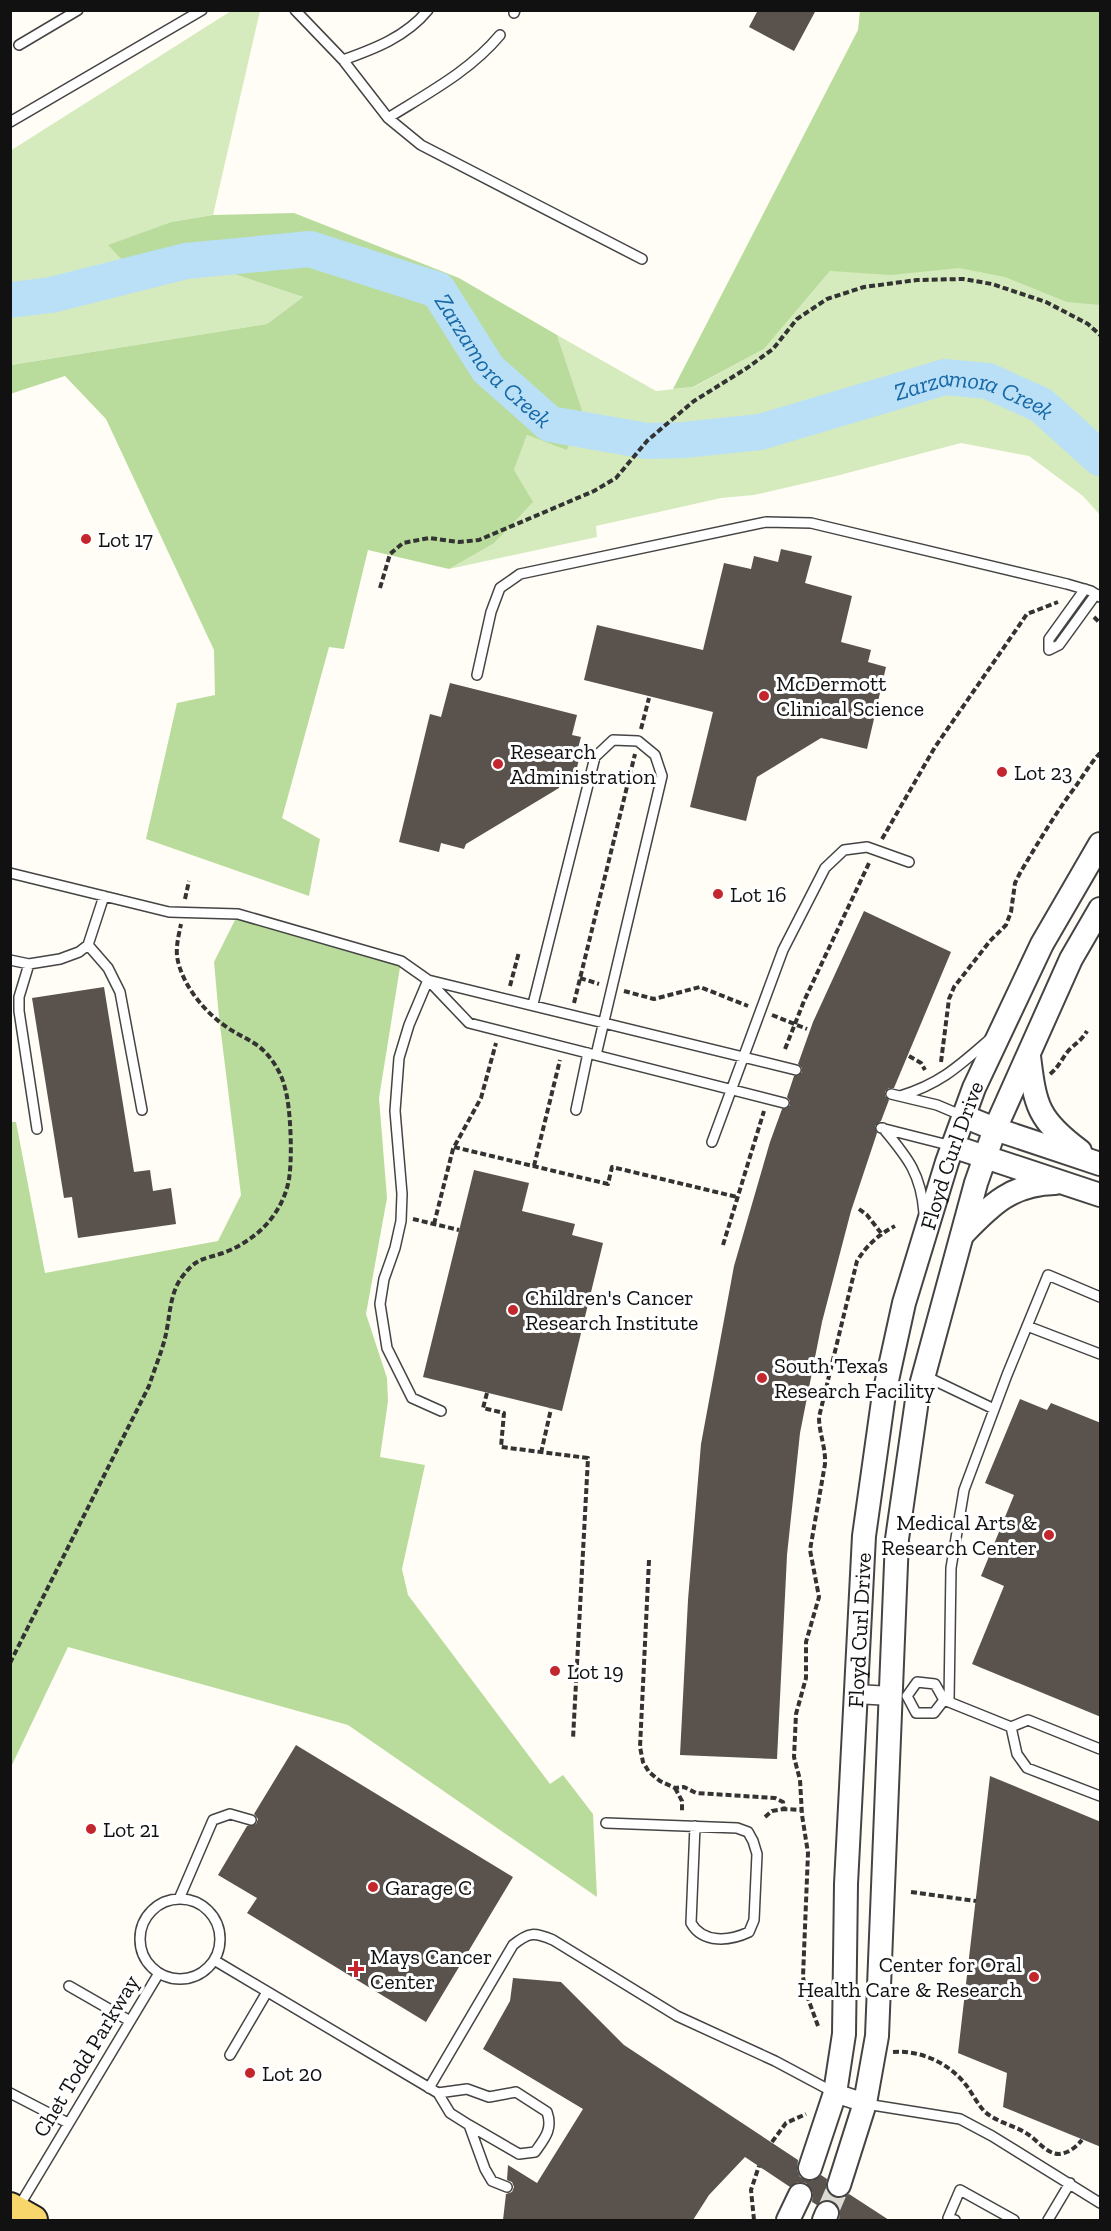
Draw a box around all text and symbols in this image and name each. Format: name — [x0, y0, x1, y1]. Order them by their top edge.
water label: Zarzamora Creek — [429, 288, 558, 434]
water label: Zarzamora Creek — [890, 362, 1061, 425]
place label: Lot 17 — [98, 526, 154, 553]
marker: Lot 17 — [79, 532, 93, 546]
place label: McDermott Clinical Science — [776, 670, 924, 722]
marker: McDermott Clinical Science — [757, 689, 771, 703]
place label: Research Administration — [510, 738, 656, 790]
marker: Research Administration — [491, 757, 505, 771]
place label: Lot 23 — [1014, 759, 1073, 786]
marker: Lot 23 — [995, 765, 1009, 779]
place label: Lot 16 — [730, 881, 787, 908]
marker: Lot 16 — [711, 887, 725, 901]
street label: Floyd Curl Drive — [914, 1076, 989, 1233]
place label: Children's Cancer Research Institute — [525, 1284, 698, 1336]
marker: Children's Cancer Research Institute — [506, 1303, 520, 1317]
place label: South Texas Research Facility — [774, 1352, 936, 1404]
marker: South Texas Research Facility — [755, 1371, 769, 1385]
place label: Medical Arts & Research Center — [881, 1509, 1037, 1561]
marker: Medical Arts & Research Center — [1042, 1528, 1056, 1542]
street label: Floyd Curl Drive — [842, 1552, 877, 1708]
place label: Lot 19 — [567, 1658, 624, 1685]
marker: Lot 19 — [548, 1664, 562, 1678]
place label: Lot 21 — [103, 1816, 160, 1843]
marker: Lot 21 — [84, 1822, 98, 1836]
place label: Garage C — [385, 1874, 472, 1901]
marker: Garage C — [366, 1880, 380, 1894]
place label: Mays Cancer Center — [370, 1943, 492, 1995]
place label: Center for Oral Health Care & Research — [797, 1951, 1023, 2003]
marker: Mays Cancer Center — [347, 1960, 365, 1978]
street label: Chet Todd Parkway — [27, 1969, 145, 2142]
marker: Center for Oral Health Care & Research — [1027, 1970, 1041, 1984]
place label: Lot 20 — [262, 2060, 322, 2087]
marker: Lot 20 — [243, 2066, 257, 2080]

